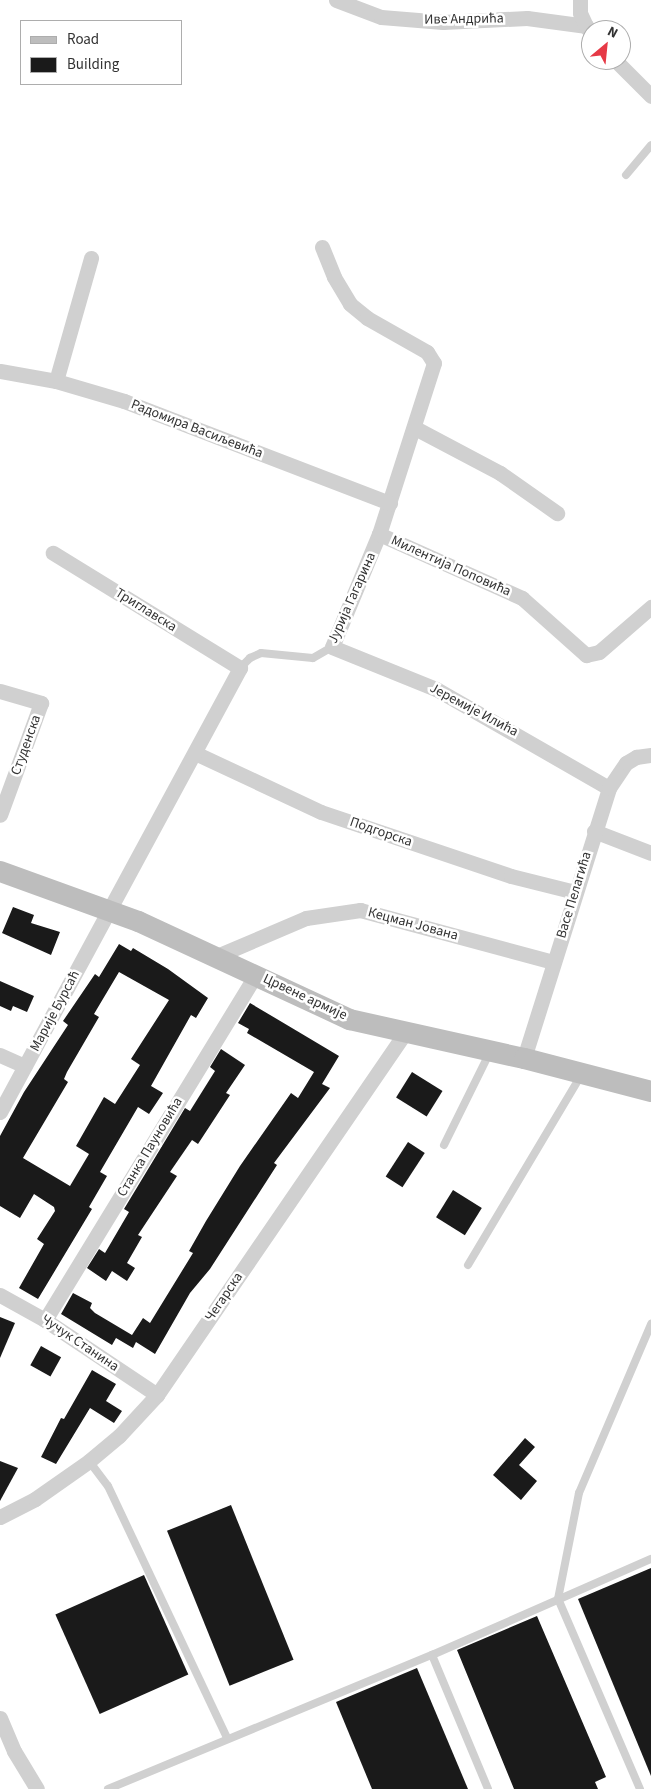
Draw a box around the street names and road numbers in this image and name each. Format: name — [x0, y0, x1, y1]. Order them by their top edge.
street label: Иве Андрића — [424, 10, 504, 28]
street label: Радомира Васиљевића — [129, 396, 265, 462]
street label: Милентија Поповића — [388, 532, 514, 600]
street label: Јурија Гагарина — [324, 550, 380, 646]
street label: Триглавска — [112, 585, 180, 635]
street label: Јеремије Илића — [427, 680, 521, 740]
street label: Студенска — [7, 713, 45, 777]
street label: Подгорска — [348, 814, 414, 850]
street label: Васе Пелагића — [553, 850, 595, 940]
street label: Кецман Јована — [366, 904, 460, 944]
street label: Марије Бурсаћ — [27, 968, 83, 1054]
street label: Црвене армије — [260, 970, 350, 1024]
street label: Станка Пауновића — [114, 1094, 186, 1200]
street label: Чегарска — [201, 1269, 247, 1325]
street label: Чучук Станина — [38, 1311, 122, 1375]

